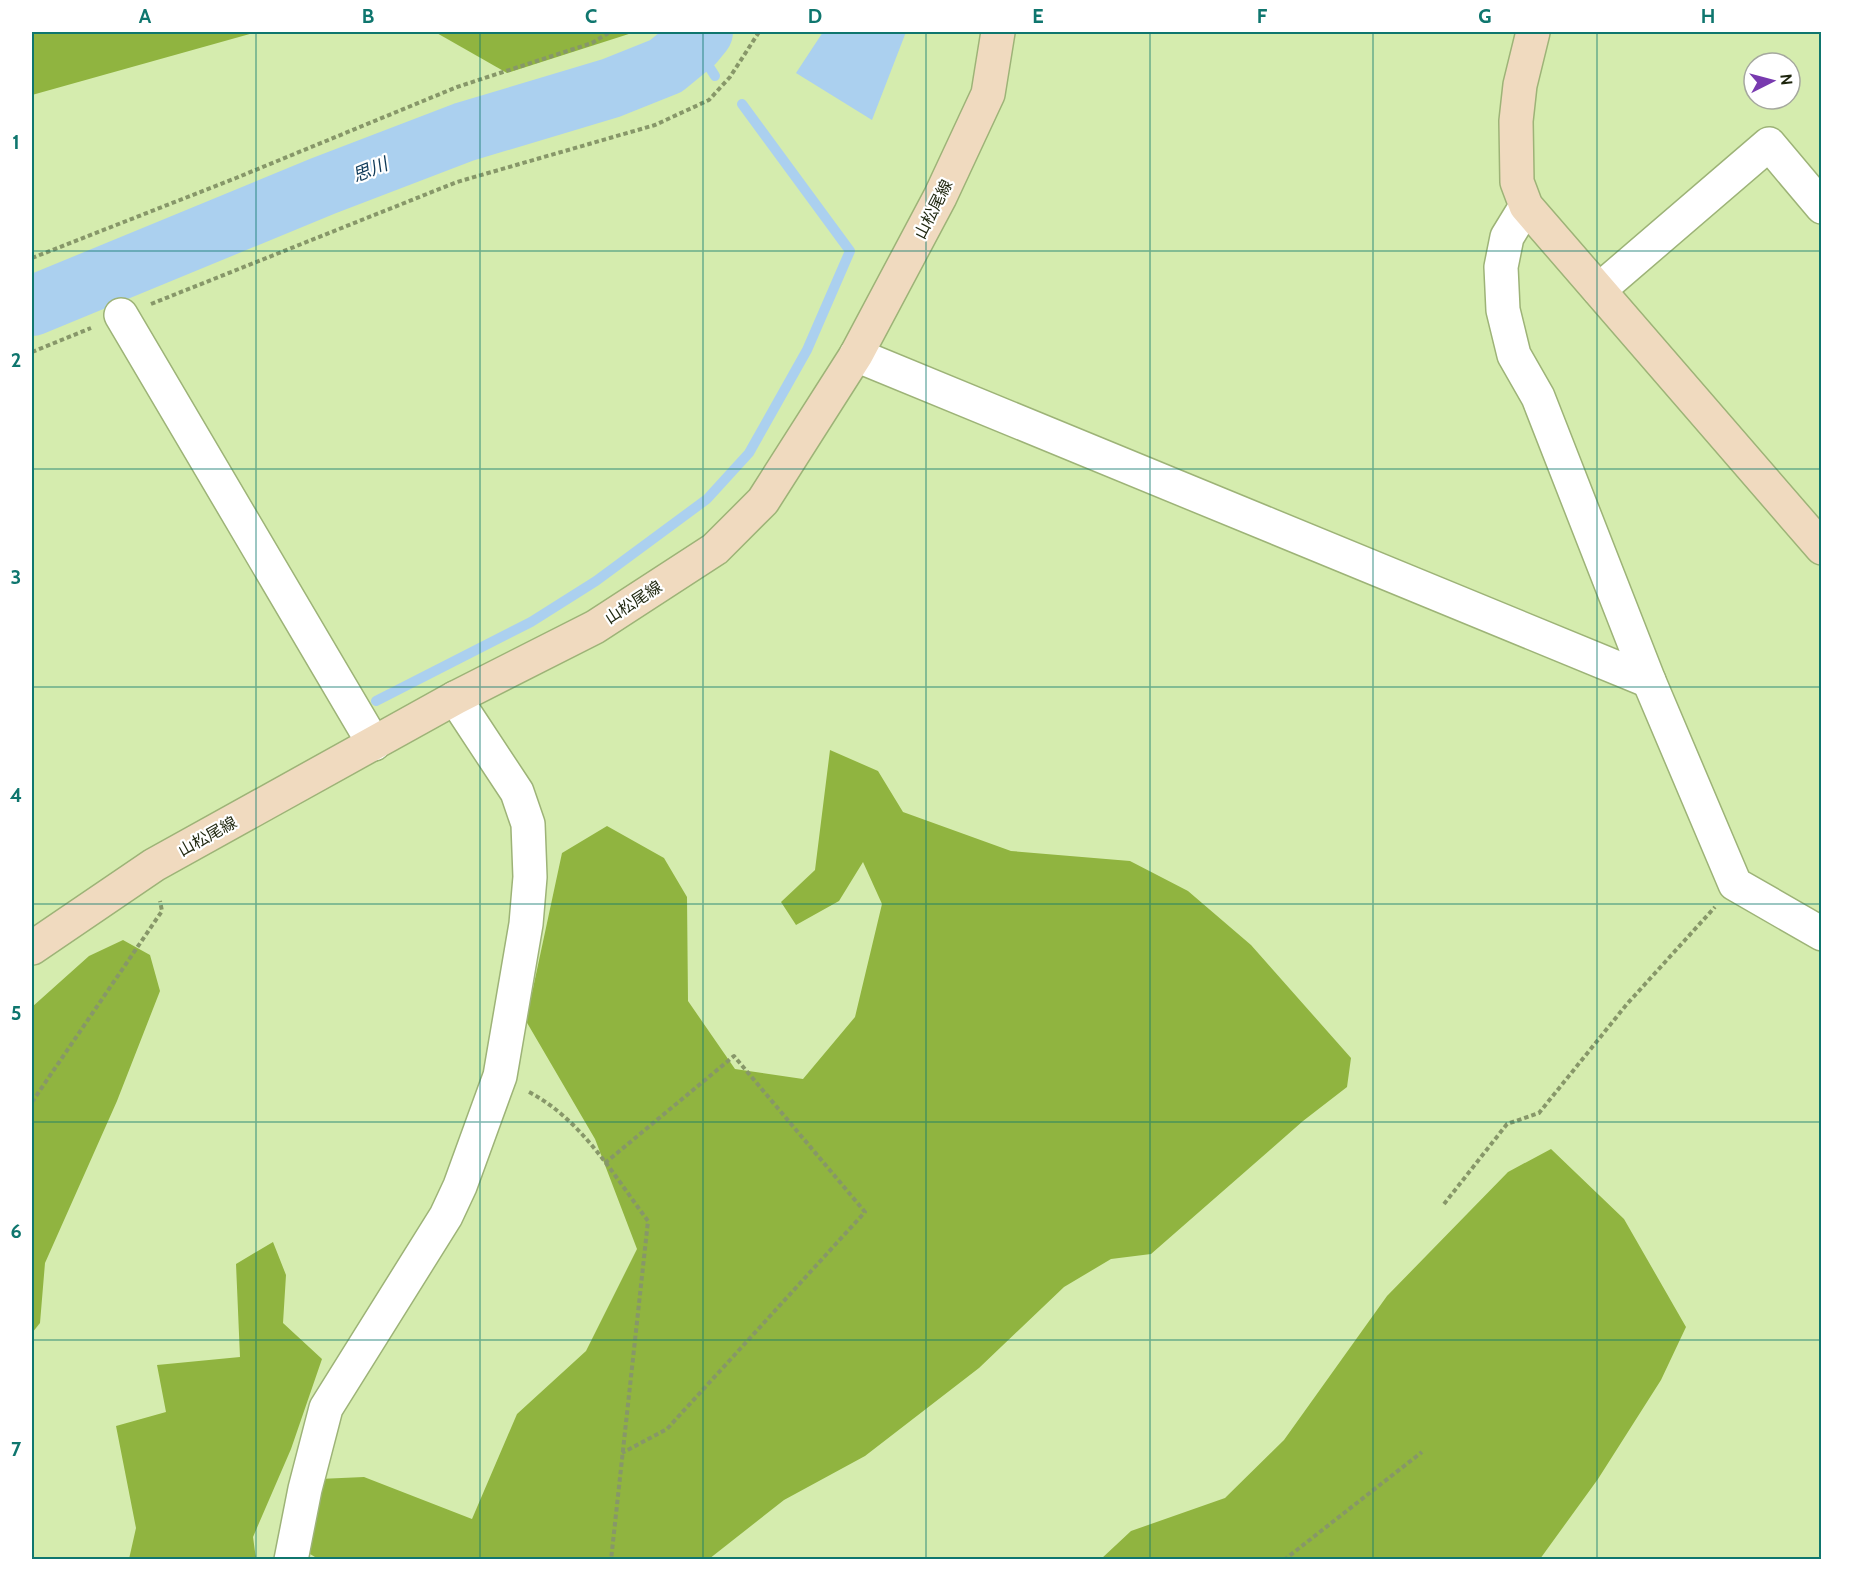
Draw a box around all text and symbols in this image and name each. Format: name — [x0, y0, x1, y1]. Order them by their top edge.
text: A — [139, 4, 152, 28]
text: B — [362, 4, 374, 28]
text: C — [585, 4, 597, 28]
text: D — [808, 4, 822, 28]
text: E — [1032, 4, 1044, 28]
text: F — [1257, 4, 1268, 28]
text: G — [1478, 4, 1492, 28]
text: H — [1701, 4, 1715, 28]
north arrow — [1742, 51, 1802, 111]
text: N — [1776, 73, 1796, 86]
text: 1 — [12, 130, 20, 154]
water label: 思川 — [349, 152, 393, 187]
street label: 山松尾線 — [910, 176, 956, 242]
text: 2 — [11, 348, 21, 372]
text: 3 — [11, 565, 21, 589]
street label: 山松尾線 — [601, 577, 665, 628]
text: 4 — [10, 783, 22, 807]
street label: 山松尾線 — [175, 813, 240, 860]
text: 5 — [11, 1001, 21, 1025]
text: 6 — [10, 1219, 22, 1243]
text: 7 — [11, 1437, 22, 1461]

